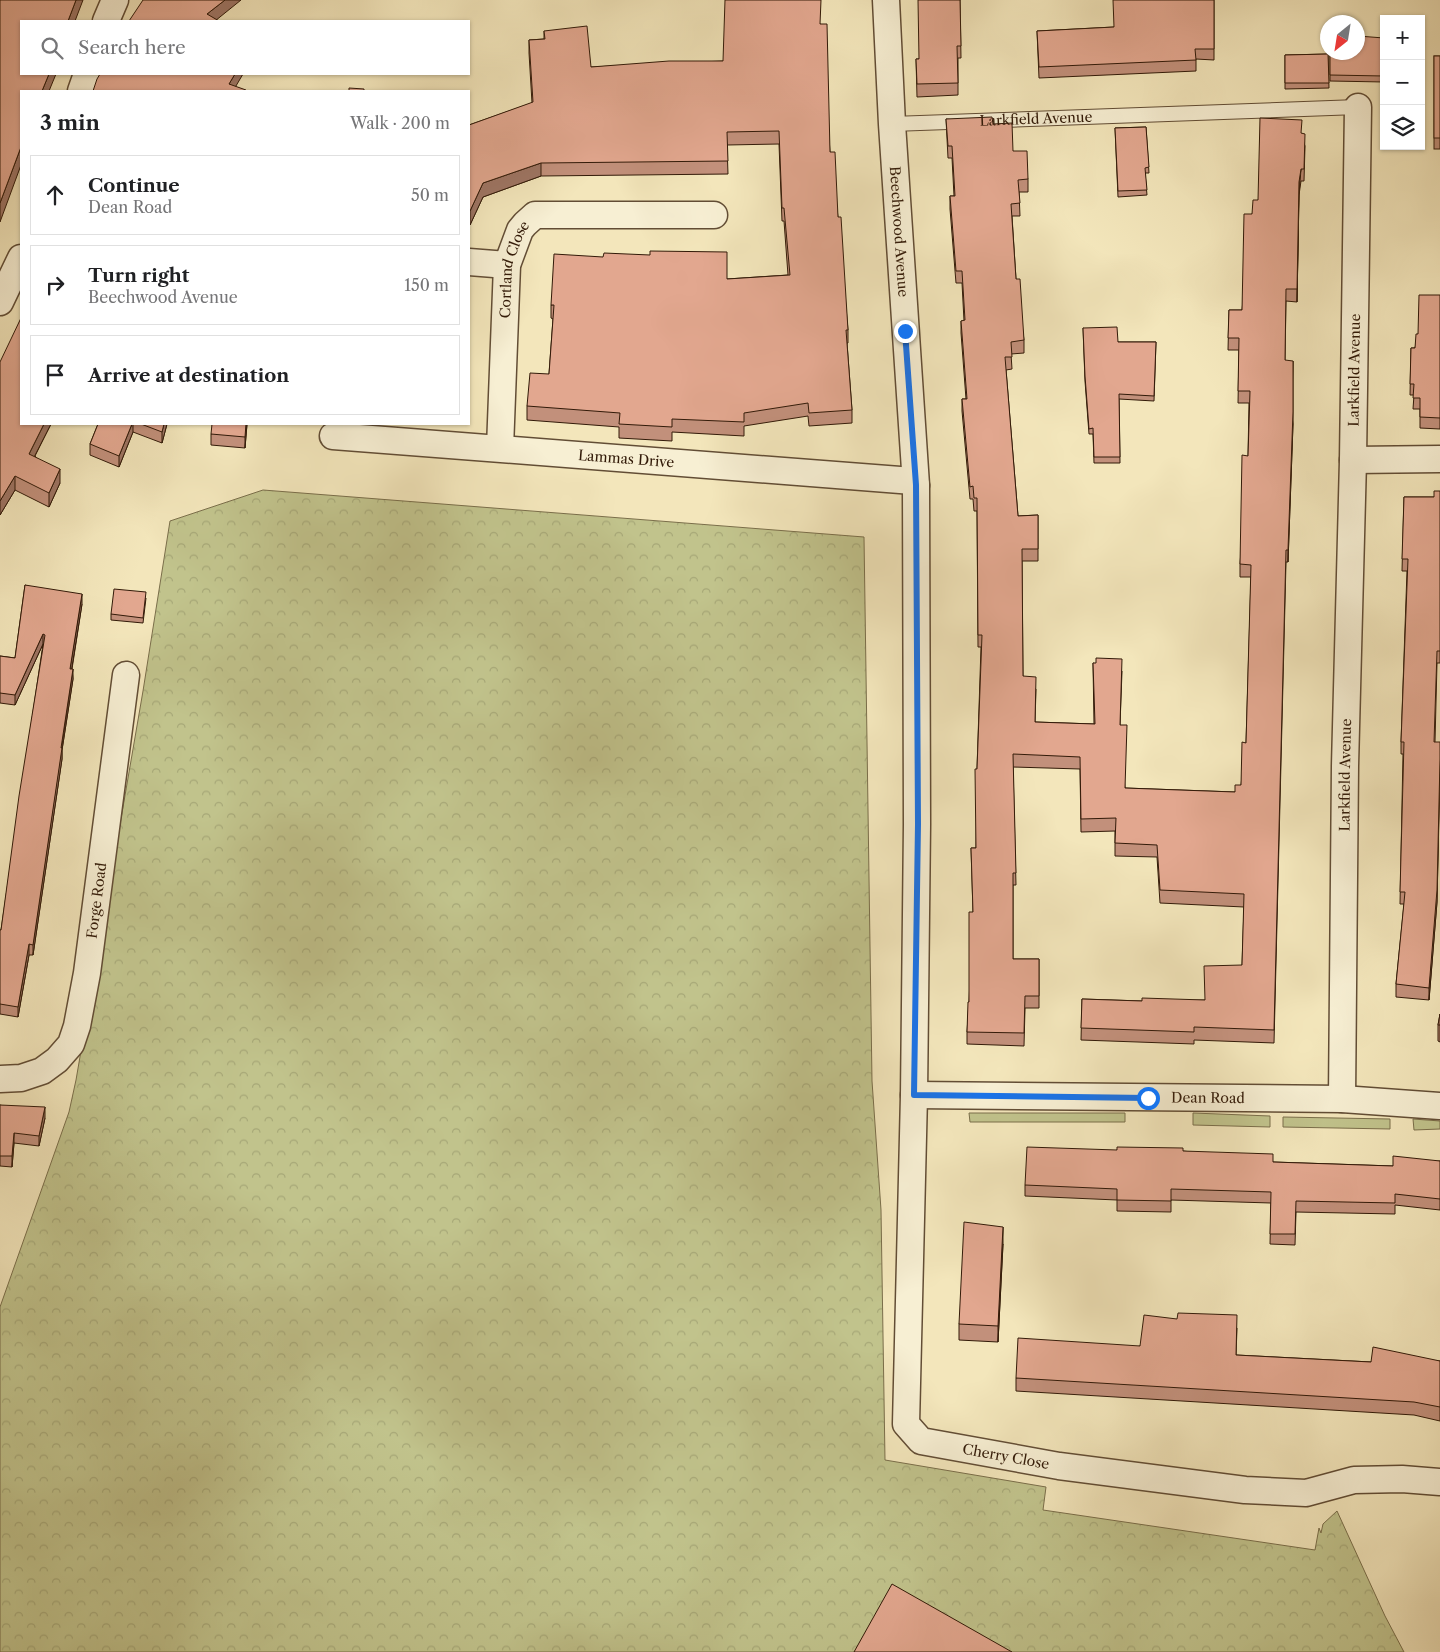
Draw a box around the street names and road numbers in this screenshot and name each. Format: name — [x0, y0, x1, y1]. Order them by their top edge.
street label: Larkfield Avenue — [979, 108, 1093, 130]
street label: Beechwood Avenue — [886, 166, 912, 298]
street label: Cortland Close — [496, 217, 533, 319]
street label: Larkfield Avenue — [1344, 313, 1364, 427]
street label: Lammas Drive — [577, 446, 675, 471]
street label: Larkfield Avenue — [1335, 718, 1355, 832]
street label: Forge Road — [83, 861, 110, 940]
street label: Dean Road — [1171, 1088, 1245, 1107]
street label: Cherry Close — [961, 1440, 1051, 1473]

